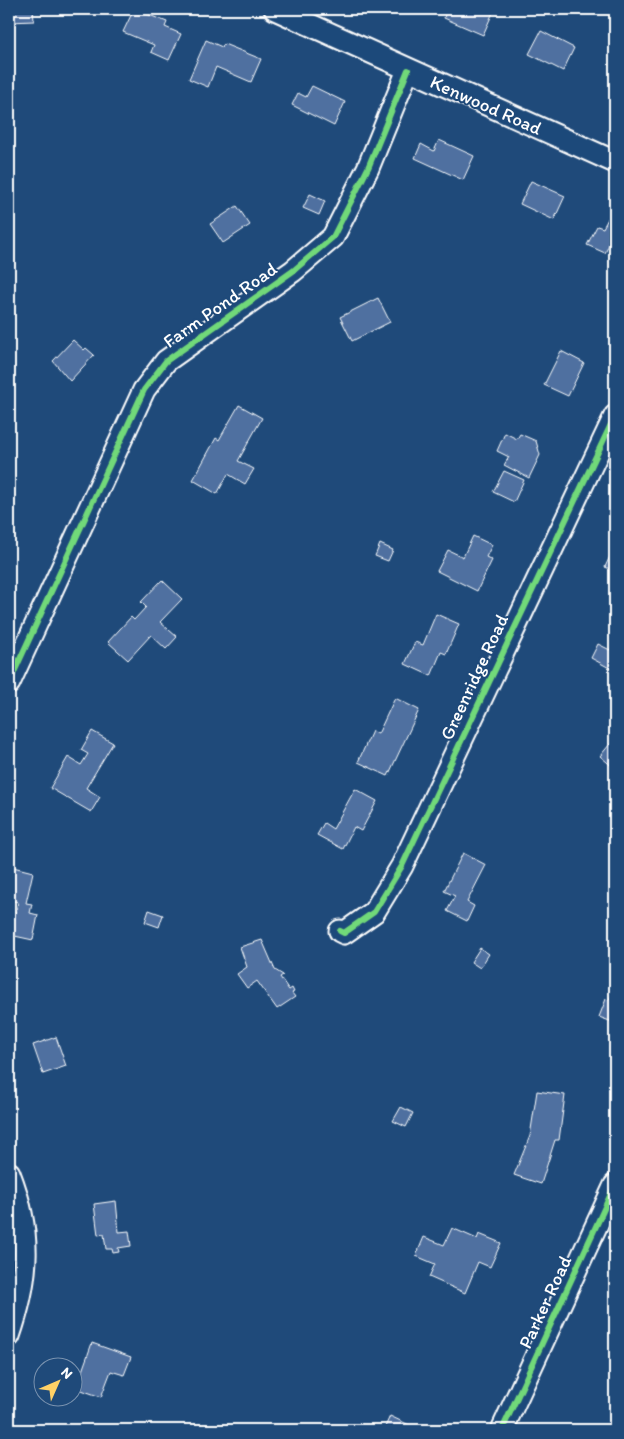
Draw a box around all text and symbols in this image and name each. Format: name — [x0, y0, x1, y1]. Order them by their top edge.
street label: Kenwood Road — [427, 70, 546, 140]
street label: Farm Pond Road — [159, 257, 281, 353]
street label: Greenridge Road — [435, 610, 513, 744]
street label: Parker Road — [514, 1251, 577, 1352]
north arrow — [32, 1356, 82, 1406]
text: N — [57, 1364, 76, 1383]

